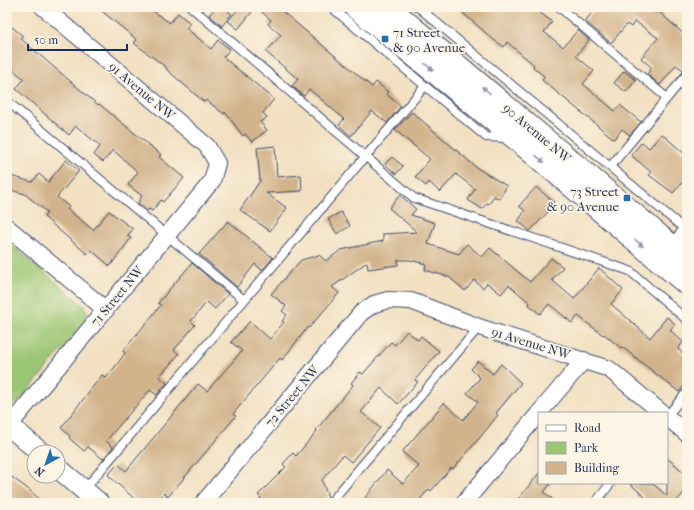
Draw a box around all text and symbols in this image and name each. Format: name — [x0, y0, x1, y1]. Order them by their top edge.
place label: 71 Street & 90 Avenue — [393, 25, 466, 55]
scale bar — [28, 26, 127, 52]
text: 50 m — [34, 33, 58, 47]
marker: 71 Street & 90 Avenue — [380, 34, 390, 44]
street label: 91 Avenue NW — [106, 59, 179, 124]
one-way arrow — [423, 63, 434, 72]
one-way arrow — [480, 85, 491, 94]
street label: 90 Avenue NW — [500, 100, 575, 167]
one-way arrow — [534, 155, 545, 164]
place label: 73 Street & 90 Avenue — [547, 184, 620, 214]
marker: 73 Street & 90 Avenue — [622, 193, 632, 203]
one-way arrow — [633, 239, 644, 248]
street label: 71 Street NW — [88, 262, 147, 329]
street label: 91 Avenue NW — [490, 324, 573, 362]
street label: 72 Street NW — [262, 361, 323, 430]
legend — [538, 412, 668, 484]
text: Road — [574, 421, 601, 435]
text: Park — [574, 441, 599, 455]
north arrow — [26, 444, 66, 484]
text: Building — [574, 461, 619, 475]
text: N — [32, 463, 47, 479]

